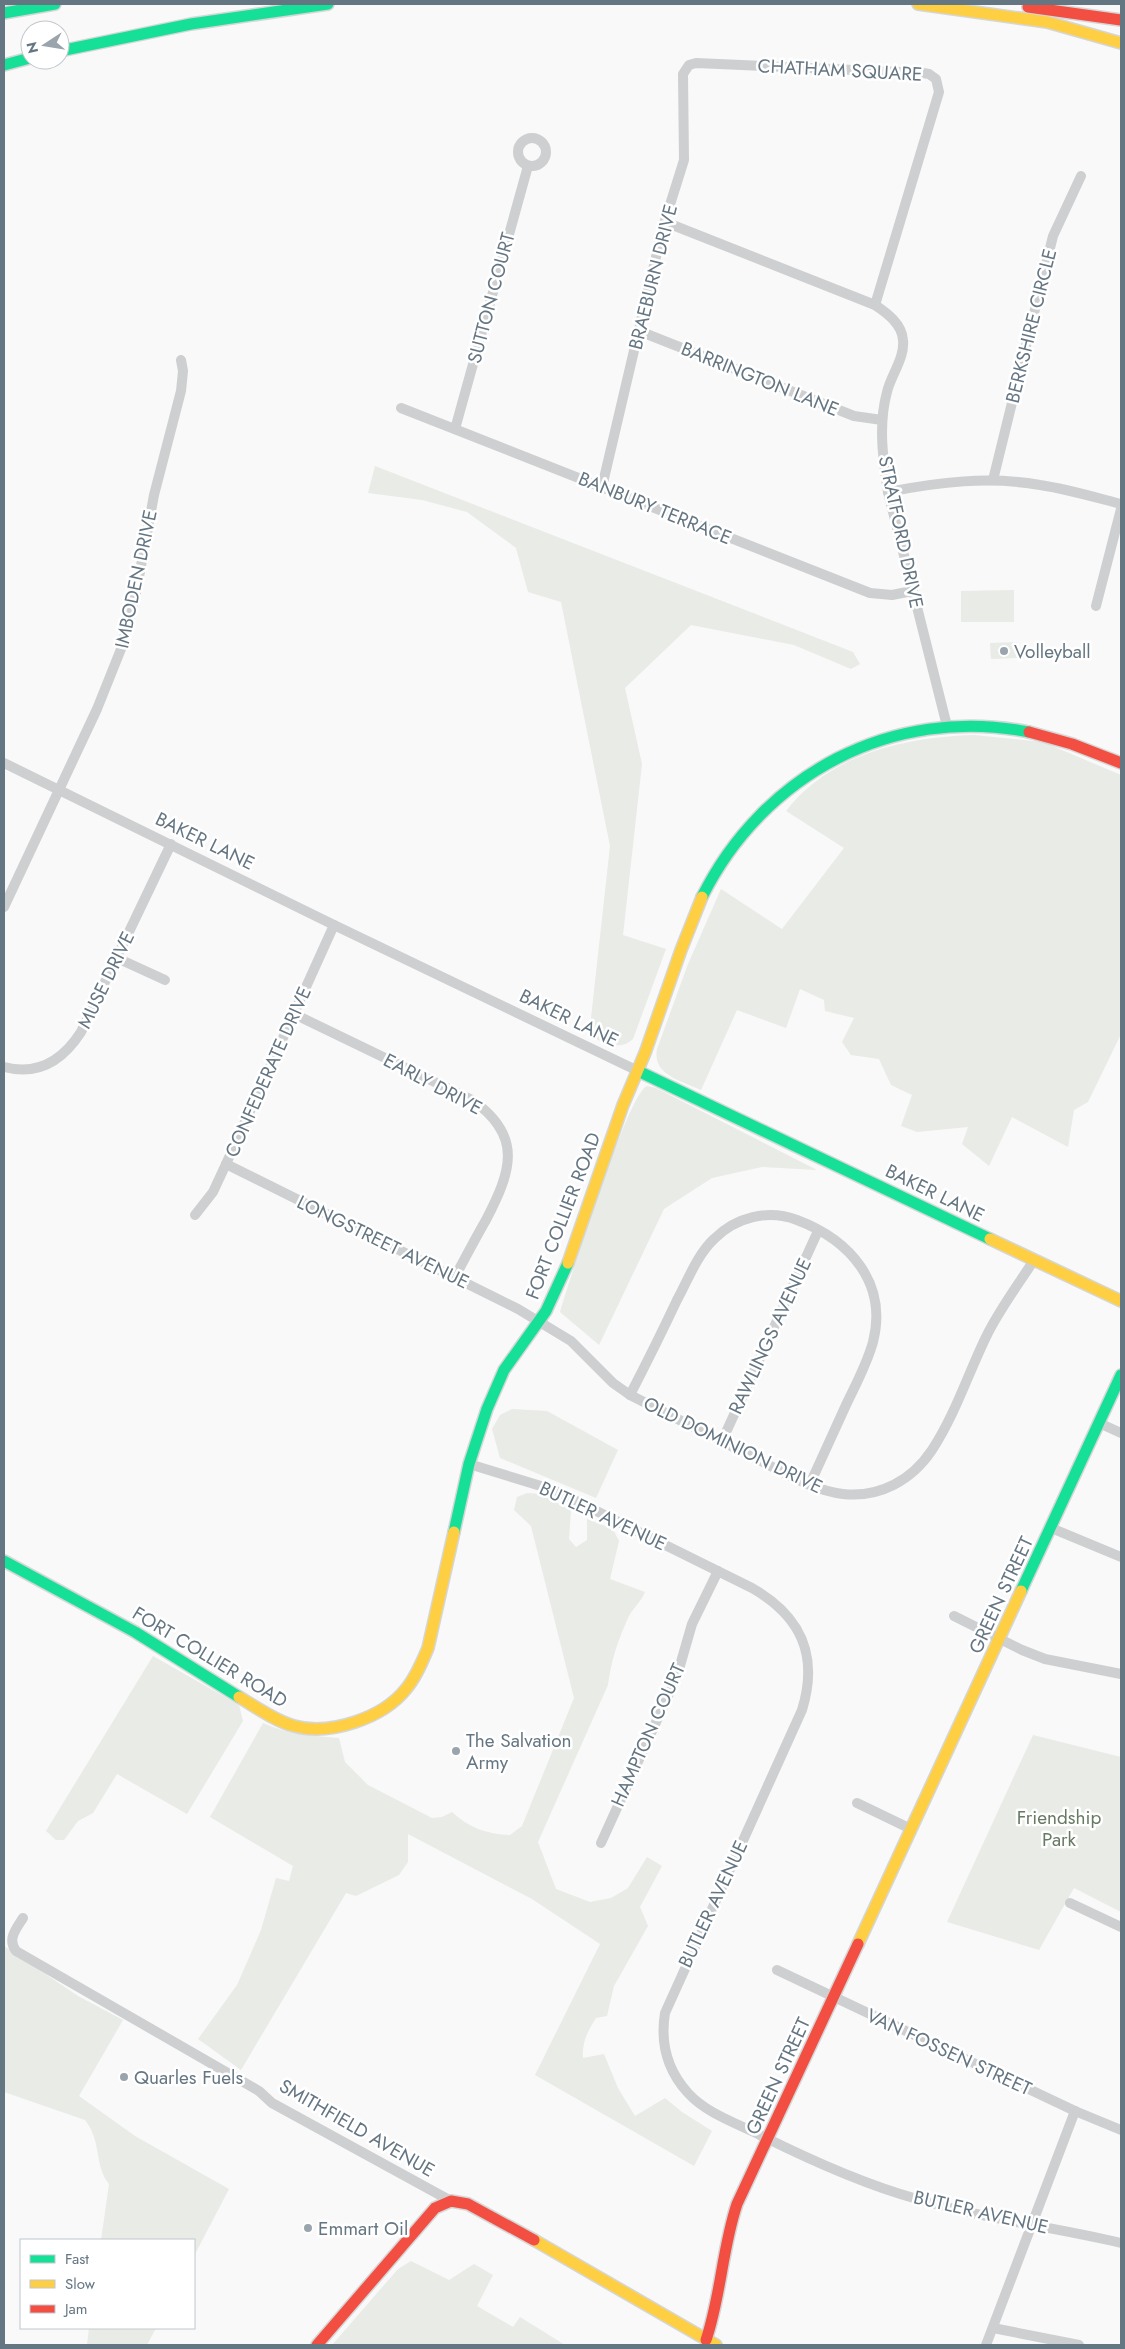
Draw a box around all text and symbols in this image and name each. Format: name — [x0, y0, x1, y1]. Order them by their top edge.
north arrow — [20, 20, 70, 70]
text: N — [21, 40, 43, 55]
street label: CHATHAM SQUARE — [757, 52, 923, 88]
street label: BRAEBURN DRIVE — [622, 201, 684, 353]
street label: SUTTON COURT — [461, 229, 521, 366]
street label: BERKSHIRE CIRCLE — [999, 246, 1063, 406]
street label: BARRINGTON LANE — [677, 335, 843, 423]
street label: STRATFORD DRIVE — [872, 453, 930, 611]
street label: BANBURY TERRACE — [574, 465, 736, 551]
street label: IMBODEN DRIVE — [108, 507, 164, 651]
place label: Volleyball — [1014, 638, 1091, 665]
marker: Volleyball — [998, 645, 1010, 657]
street label: BAKER LANE — [151, 805, 259, 877]
street label: MUSE DRIVE — [71, 927, 141, 1033]
street label: CONFEDERATE DRIVE — [218, 982, 318, 1162]
street label: BAKER LANE — [515, 982, 623, 1054]
street label: EARLY DRIVE — [379, 1047, 487, 1121]
street label: FORT COLLIER ROAD — [519, 1129, 607, 1303]
street label: BAKER LANE — [881, 1157, 989, 1229]
street label: LONGSTREET AVENUE — [292, 1189, 474, 1295]
street label: RAWLINGS AVENUE — [722, 1253, 818, 1419]
street label: OLD DOMINION DRIVE — [639, 1390, 827, 1500]
street label: BUTLER AVENUE — [535, 1475, 671, 1557]
street label: GREEN STREET — [962, 1532, 1040, 1658]
street label: FORT COLLIER ROAD — [127, 1600, 293, 1714]
street label: HAMPTON COURT — [604, 1659, 692, 1811]
place label: The Salvation Army — [466, 1727, 572, 1776]
marker: The Salvation Army — [450, 1745, 462, 1757]
park label: Friendship Park — [1017, 1804, 1101, 1853]
street label: BUTLER AVENUE — [672, 1836, 754, 1972]
street label: VAN FOSSEN STREET — [862, 2002, 1036, 2102]
street label: GREEN STREET — [739, 2013, 817, 2139]
place label: Quarles Fuels — [134, 2064, 243, 2091]
marker: Quarles Fuels — [118, 2071, 130, 2083]
street label: SMITHFIELD AVENUE — [274, 2072, 440, 2184]
street label: BUTLER AVENUE — [911, 2183, 1051, 2241]
place label: Emmart Oil — [318, 2215, 408, 2242]
marker: Emmart Oil — [302, 2222, 314, 2234]
legend — [20, 2239, 195, 2329]
text: Fast — [65, 2248, 89, 2270]
text: Slow — [65, 2273, 96, 2295]
text: Jam — [63, 2298, 88, 2320]

